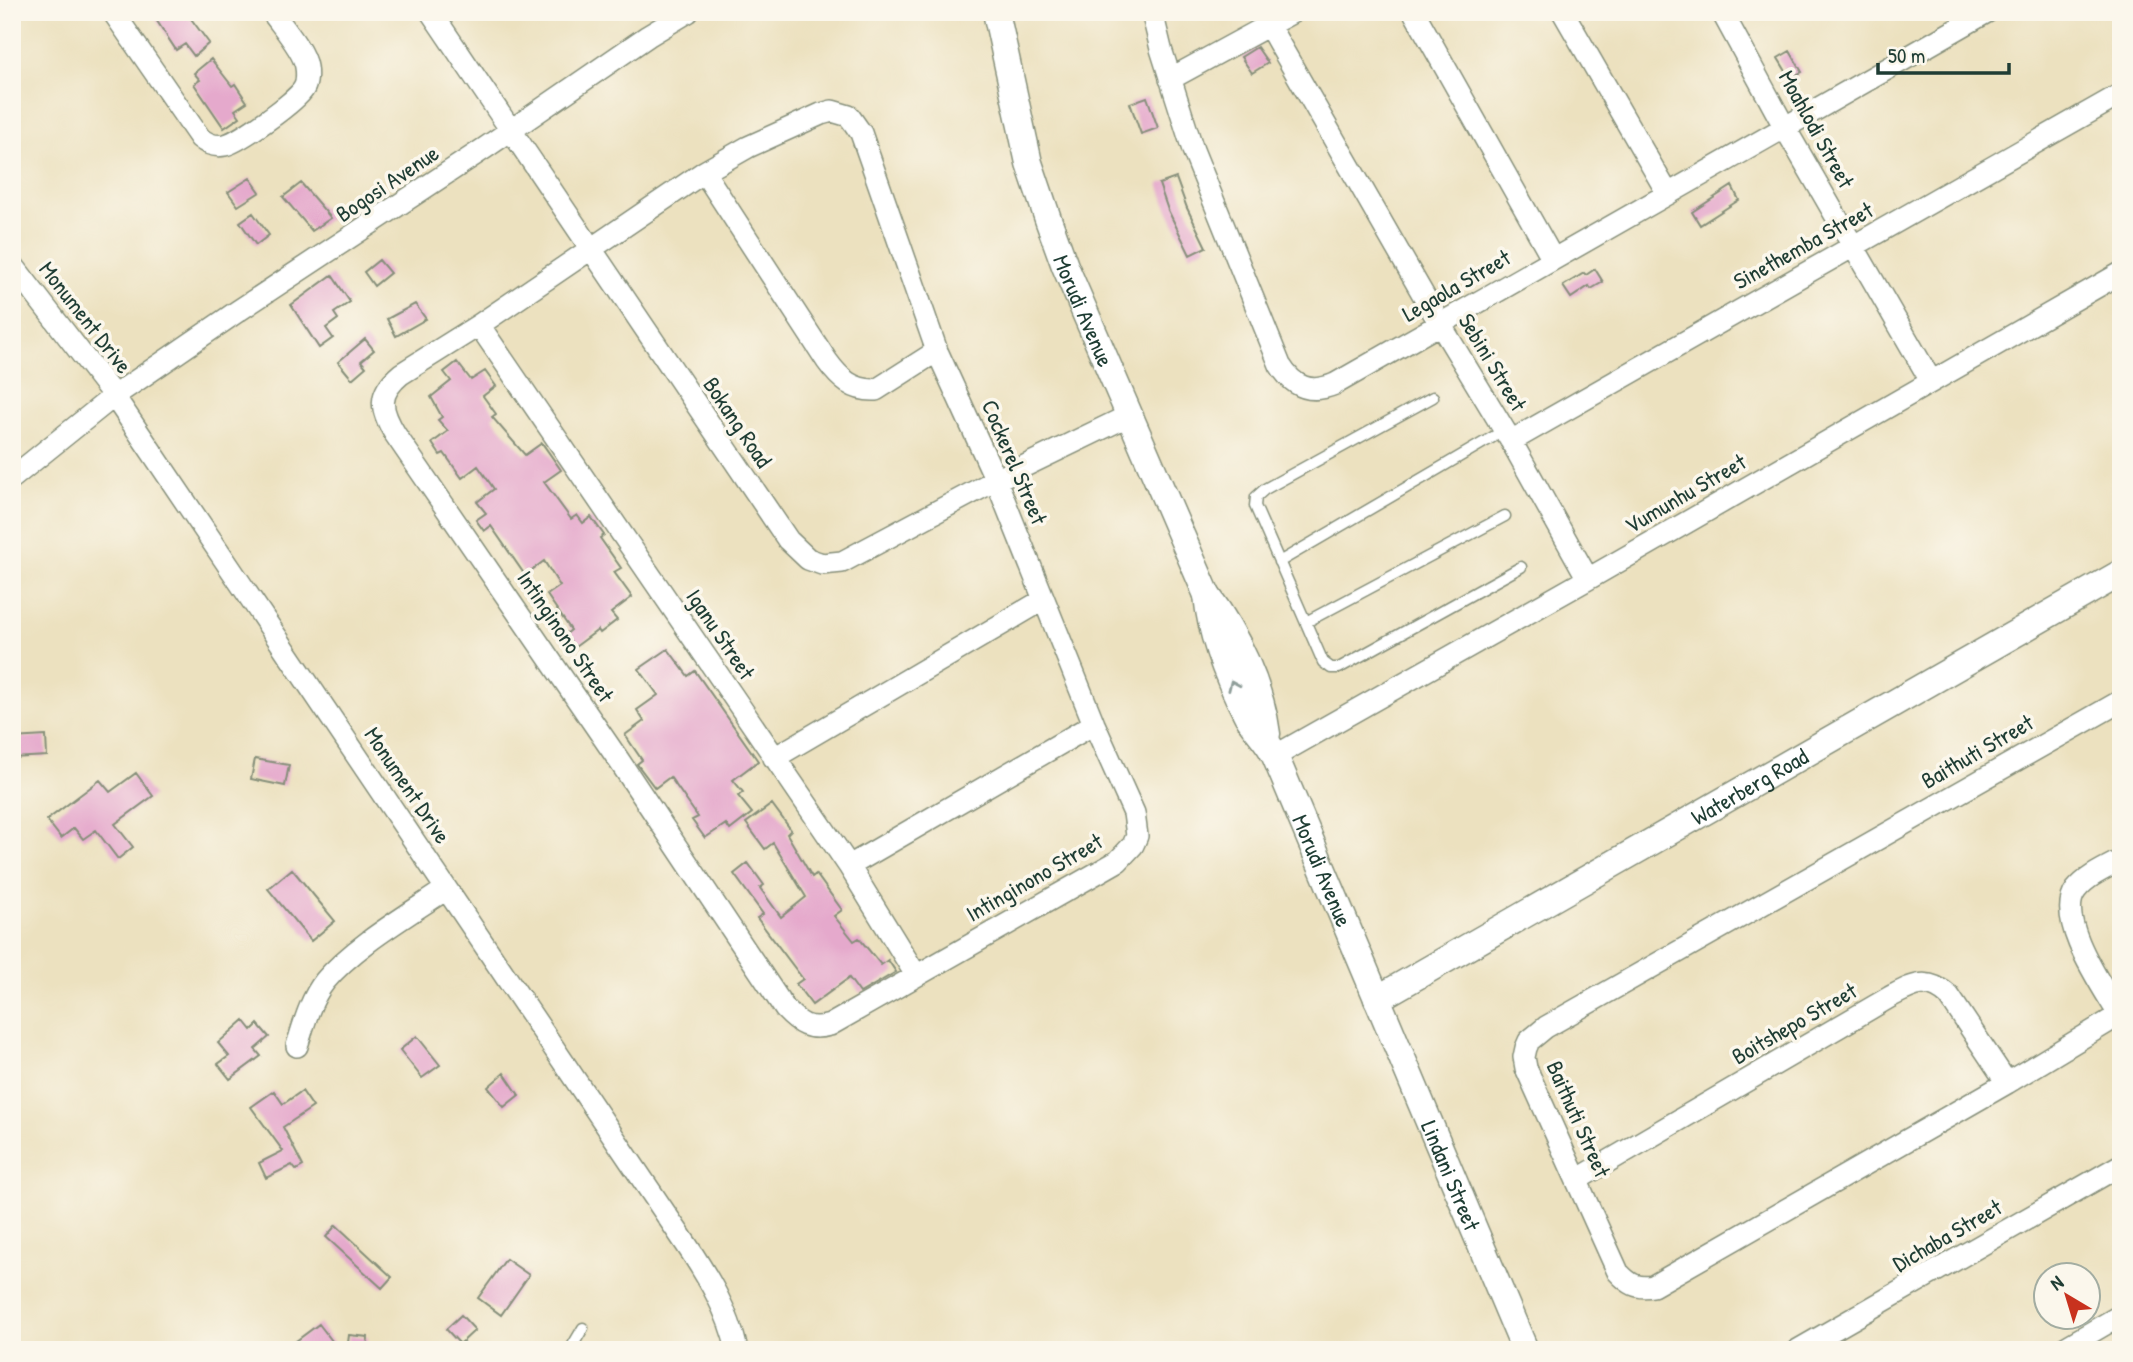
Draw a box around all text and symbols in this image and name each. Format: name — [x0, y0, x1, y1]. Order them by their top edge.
scale bar — [1878, 32, 2009, 76]
text: 50 m — [1888, 41, 1925, 70]
street label: Moahlodi Street — [1772, 65, 1863, 194]
street label: Bogosi Avenue — [329, 137, 445, 229]
street label: Sinethemba Street — [1728, 193, 1879, 296]
street label: Legaola Street — [1396, 241, 1517, 328]
street label: Morudi Avenue — [1047, 250, 1122, 371]
street label: Monument Drive — [32, 255, 140, 379]
street label: Sebini Street — [1452, 307, 1535, 418]
street label: Bokang Road — [696, 371, 780, 473]
street label: Cockerel Street — [975, 395, 1056, 530]
street label: Vumunhu Street — [1619, 445, 1752, 540]
street label: Intinginono Street — [510, 564, 622, 709]
street label: Iganu Street — [679, 583, 763, 686]
one-way arrow — [1227, 679, 1241, 692]
street label: Baithuti Street — [1915, 706, 2040, 796]
street label: Monument Drive — [358, 721, 458, 849]
street label: Waterberg Road — [1685, 740, 1813, 832]
street label: Morudi Avenue — [1286, 809, 1360, 931]
street label: Intinginono Street — [960, 825, 1109, 929]
street label: Boitshepo Street — [1726, 974, 1863, 1071]
street label: Baithuti Street — [1540, 1056, 1619, 1183]
street label: Lindani Street — [1415, 1116, 1489, 1236]
street label: Dichaba Street — [1887, 1191, 2008, 1279]
north arrow — [2032, 1260, 2102, 1330]
text: N — [2045, 1269, 2069, 1296]

